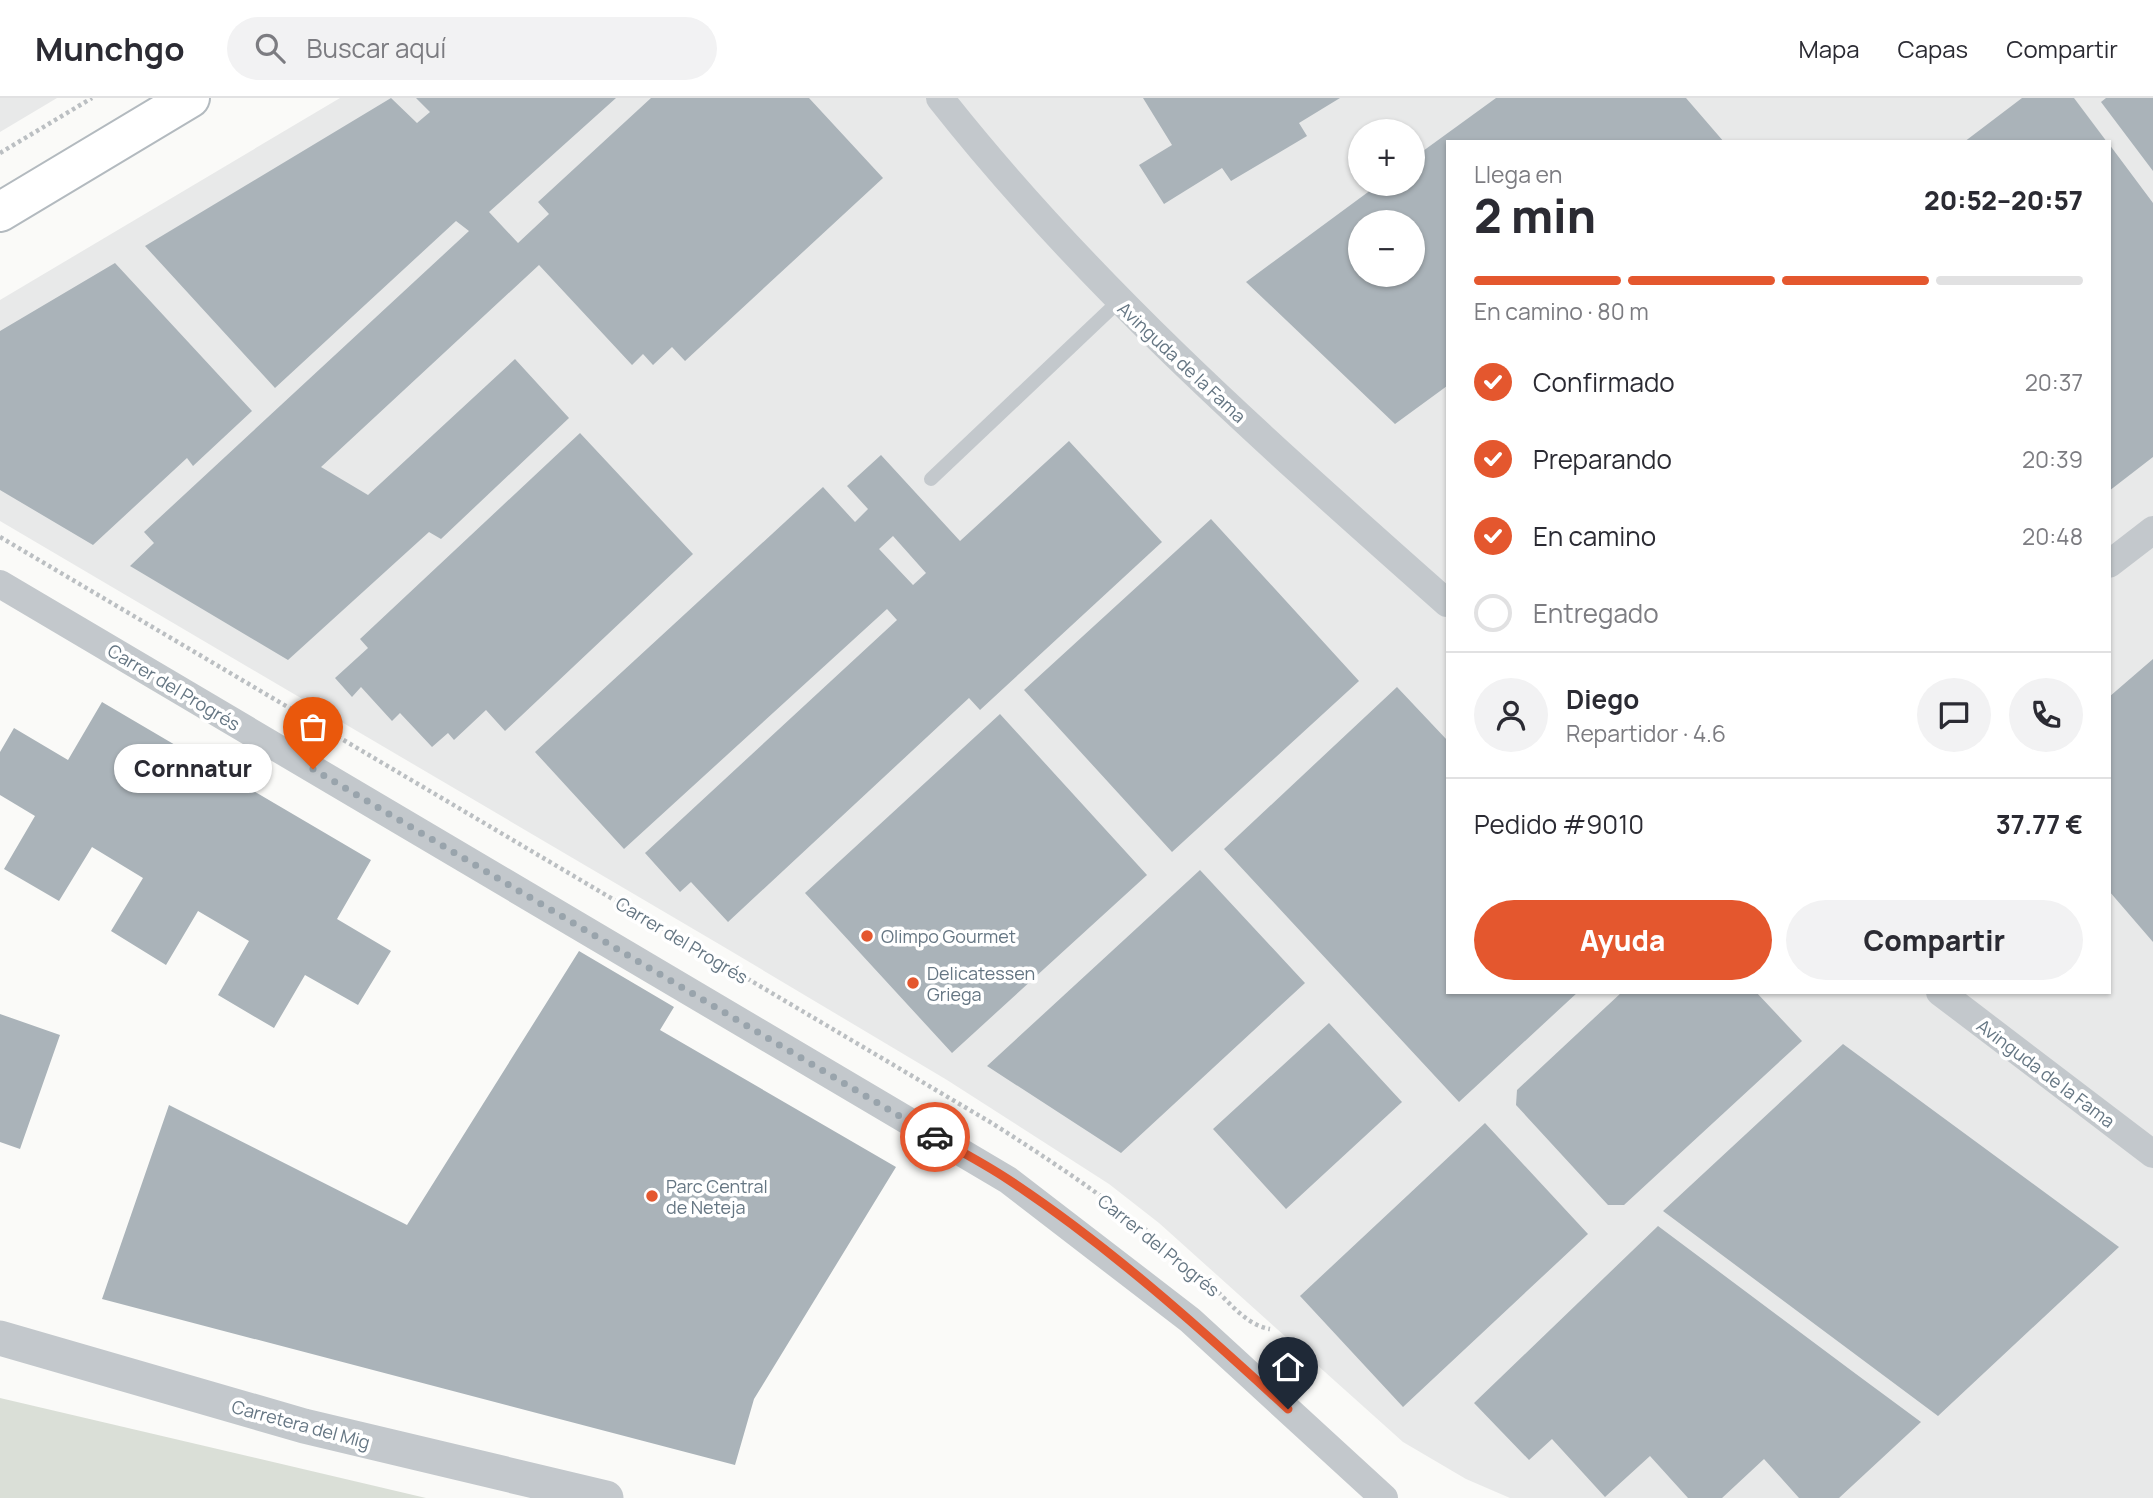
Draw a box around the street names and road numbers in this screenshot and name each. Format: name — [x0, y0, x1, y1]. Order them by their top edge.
street label: Avinguda de la Fama — [1113, 296, 1251, 428]
street label: Carrer del Progrés — [103, 638, 245, 736]
street label: Carrer del Progrés — [611, 891, 753, 989]
street label: Avinguda de la Fama — [1972, 1013, 2120, 1133]
street label: Carrer del Progrés — [1093, 1188, 1225, 1302]
street label: Carretera del Mig — [229, 1394, 373, 1454]

